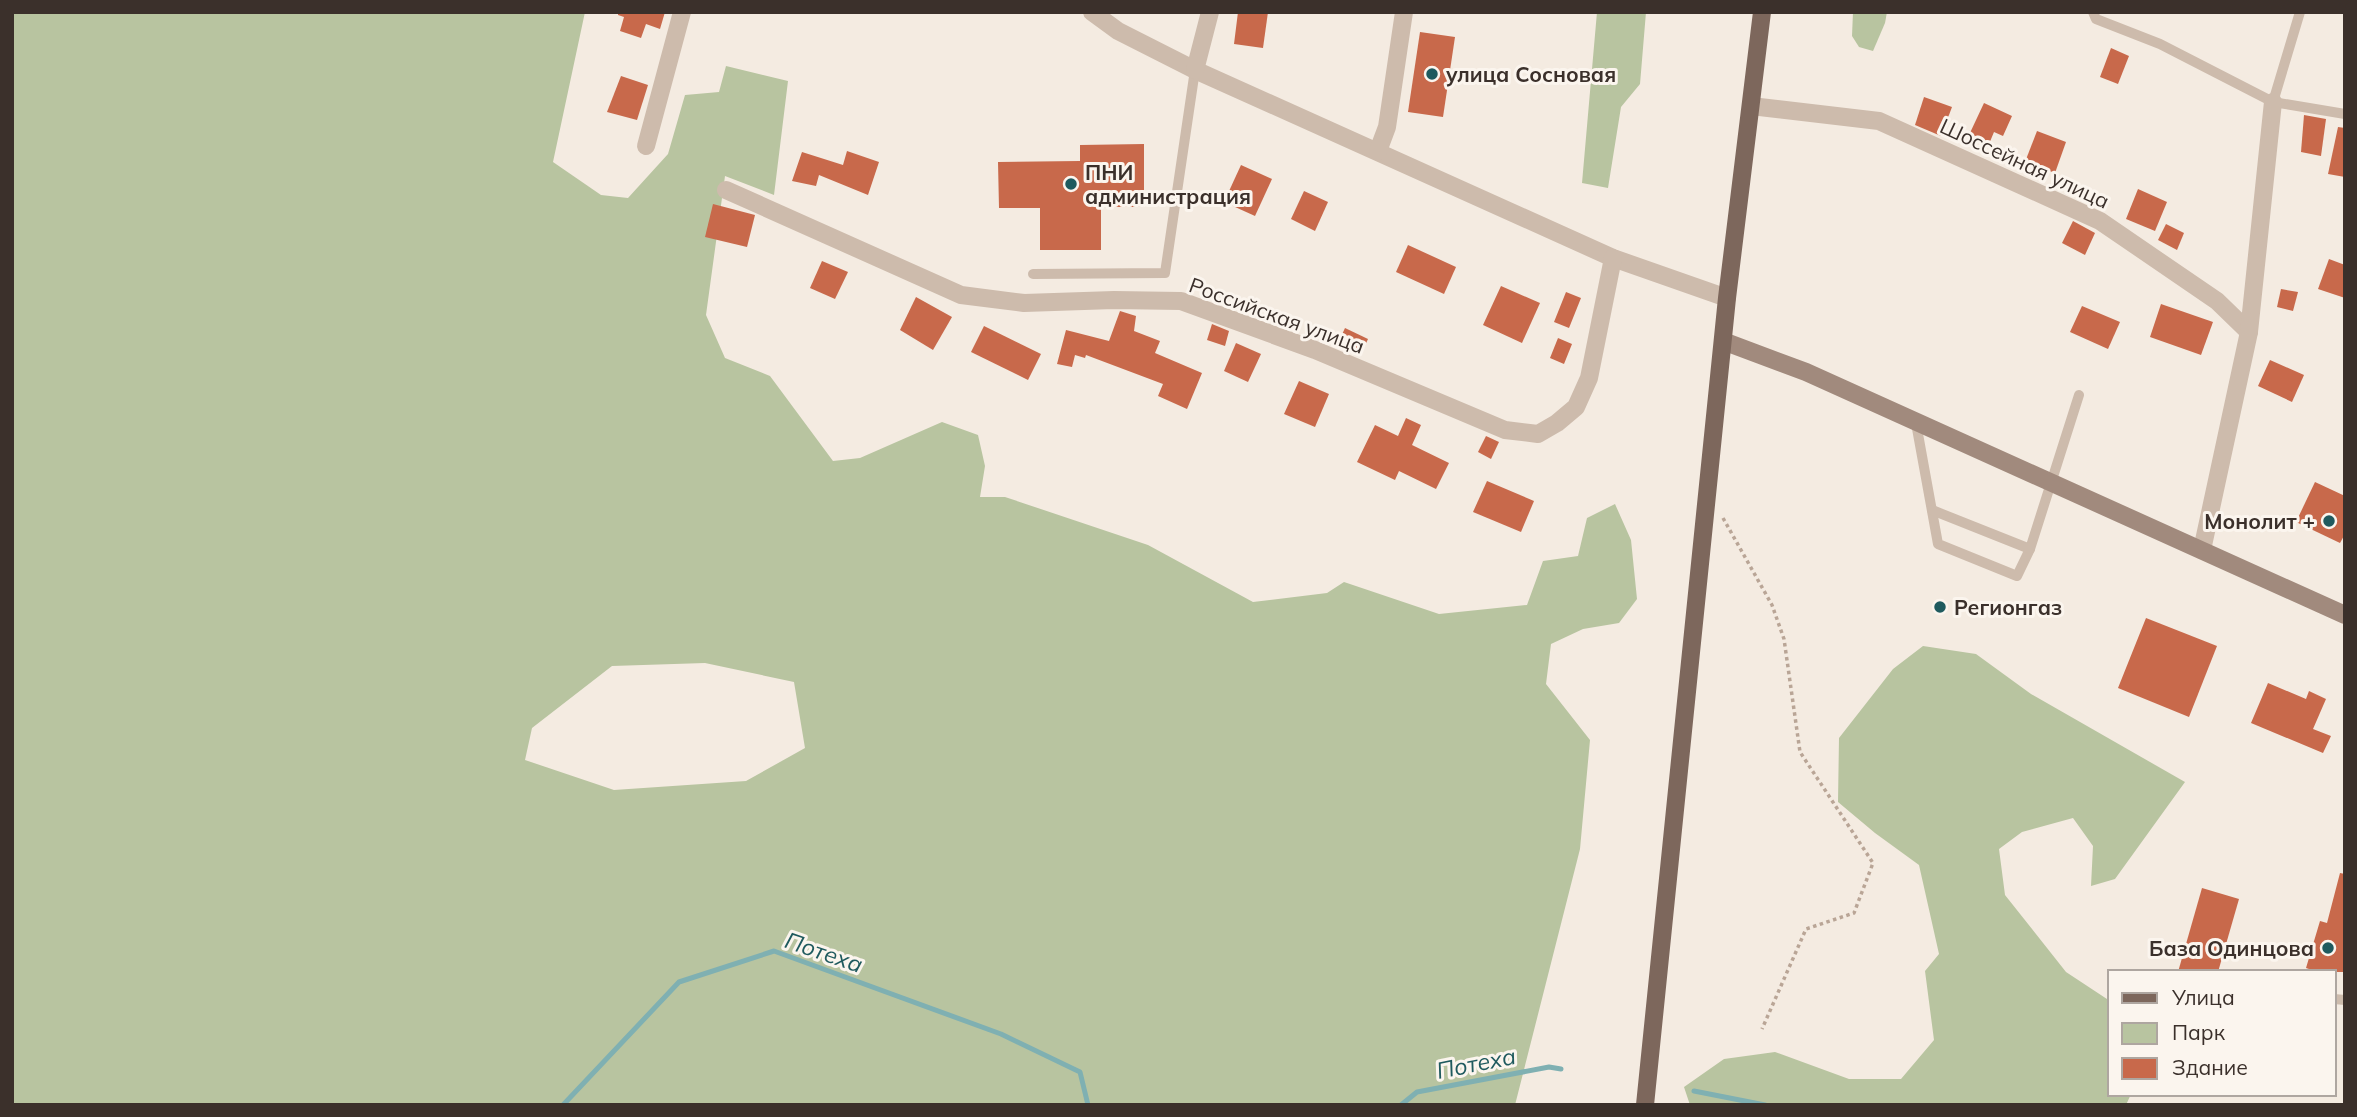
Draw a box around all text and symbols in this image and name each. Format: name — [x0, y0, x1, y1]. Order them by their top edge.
place label: улица Сосновая — [1446, 61, 1616, 87]
marker: улица Сосновая — [1424, 66, 1440, 82]
street label: Шоссейная улица — [1936, 112, 2114, 214]
place label: ПНИ администрация — [1085, 159, 1251, 209]
marker: ПНИ администрация — [1063, 176, 1079, 192]
street label: Российская улица — [1186, 271, 1368, 359]
place label: Монолит + — [2204, 508, 2315, 534]
marker: Монолит + — [2321, 513, 2337, 529]
place label: Регионгаз — [1954, 594, 2062, 620]
marker: Регионгаз — [1932, 599, 1948, 615]
water label: Потеха — [781, 925, 867, 979]
place label: База Одинцова — [2149, 935, 2314, 961]
marker: База Одинцова — [2320, 940, 2336, 956]
legend — [2108, 970, 2336, 1096]
text: Улица — [2171, 984, 2235, 1010]
text: Парк — [2172, 1019, 2226, 1045]
water label: Потеха — [1434, 1041, 1518, 1085]
text: Здание — [2172, 1054, 2248, 1080]

